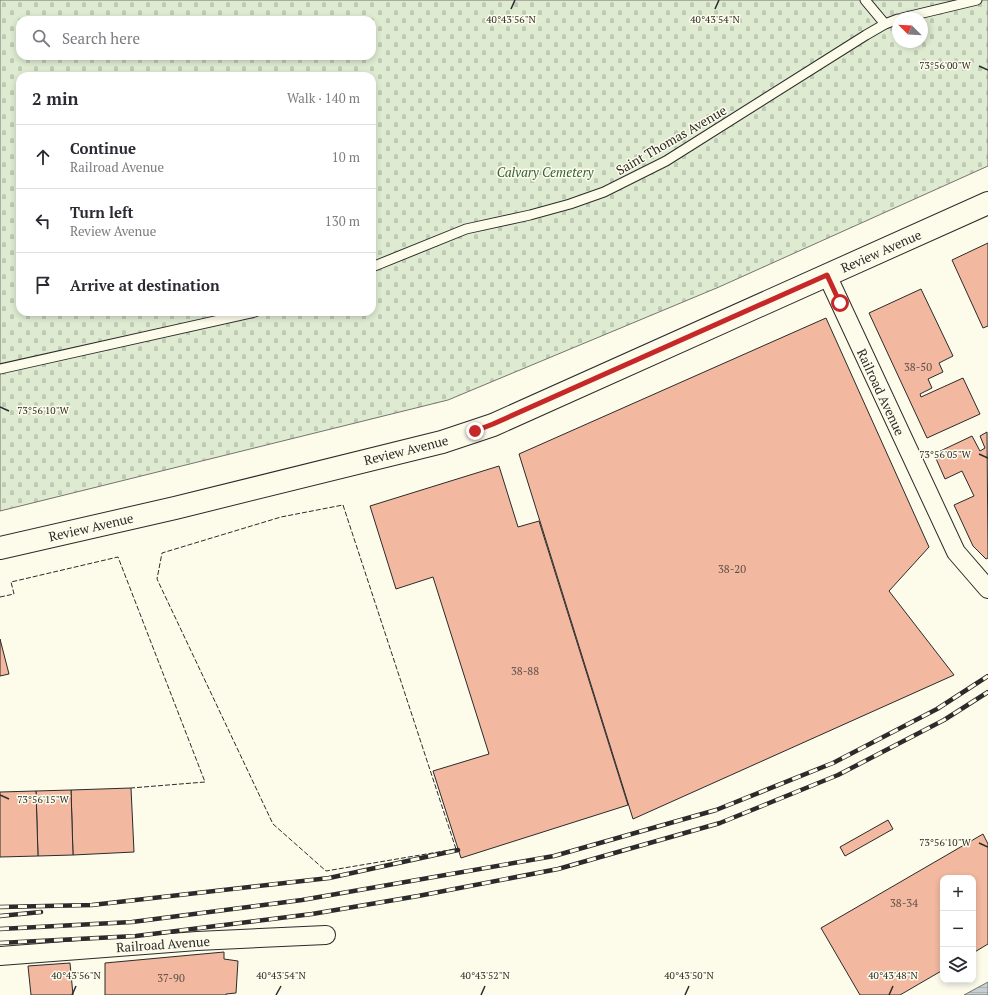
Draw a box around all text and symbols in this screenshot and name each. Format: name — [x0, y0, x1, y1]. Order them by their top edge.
north arrow — [892, 12, 928, 48]
text: 40°43'56"N — [486, 13, 536, 26]
text: 40°43'54"N — [690, 13, 740, 26]
search box — [16, 16, 376, 60]
icon: search — [30, 27, 52, 49]
text: Search here — [62, 28, 140, 48]
text: 73°56'00"W — [919, 59, 971, 72]
text: 2 min — [32, 87, 79, 110]
text: Walk · 140 m — [287, 89, 360, 107]
street label: Saint Thomas Avenue — [612, 101, 730, 179]
text: Continue — [70, 138, 136, 158]
icon: ahead — [32, 146, 54, 168]
text: 10 m — [332, 148, 360, 166]
text: Railroad Avenue — [70, 158, 164, 176]
park label: Calvary Cemetery — [497, 163, 594, 181]
text: Turn left — [70, 202, 134, 222]
icon: left — [32, 210, 54, 232]
text: 130 m — [325, 212, 360, 230]
text: Review Avenue — [70, 222, 156, 240]
street label: Review Avenue — [838, 225, 924, 277]
icon: arrive — [32, 274, 54, 296]
text: Arrive at destination — [70, 275, 220, 295]
route start — [831, 294, 849, 312]
street label: Railroad Avenue — [853, 346, 909, 438]
house number: 38-50 — [904, 360, 932, 374]
text: 73°56'10"W — [17, 404, 69, 417]
route end — [466, 422, 484, 440]
street label: Review Avenue — [362, 431, 450, 469]
text: 73°56'05"W — [919, 448, 971, 461]
street label: Review Avenue — [47, 509, 135, 545]
house number: 38-20 — [718, 562, 746, 576]
house number: 38-88 — [511, 664, 539, 678]
text: 73°56'15"W — [17, 793, 69, 806]
text: 73°56'10"W — [919, 836, 971, 849]
map controls — [940, 875, 976, 983]
button: + — [940, 875, 976, 911]
house number: 38-34 — [890, 896, 918, 910]
button: − — [940, 911, 976, 947]
street label: Railroad Avenue — [115, 932, 211, 956]
button: layers — [940, 947, 976, 983]
text: 40°43'56"N — [51, 969, 101, 982]
text: 40°43'54"N — [256, 969, 306, 982]
text: 40°43'52"N — [460, 969, 510, 982]
text: 40°43'50"N — [664, 969, 714, 982]
text: 40°43'48"N — [868, 969, 918, 982]
house number: 37-90 — [157, 971, 185, 985]

